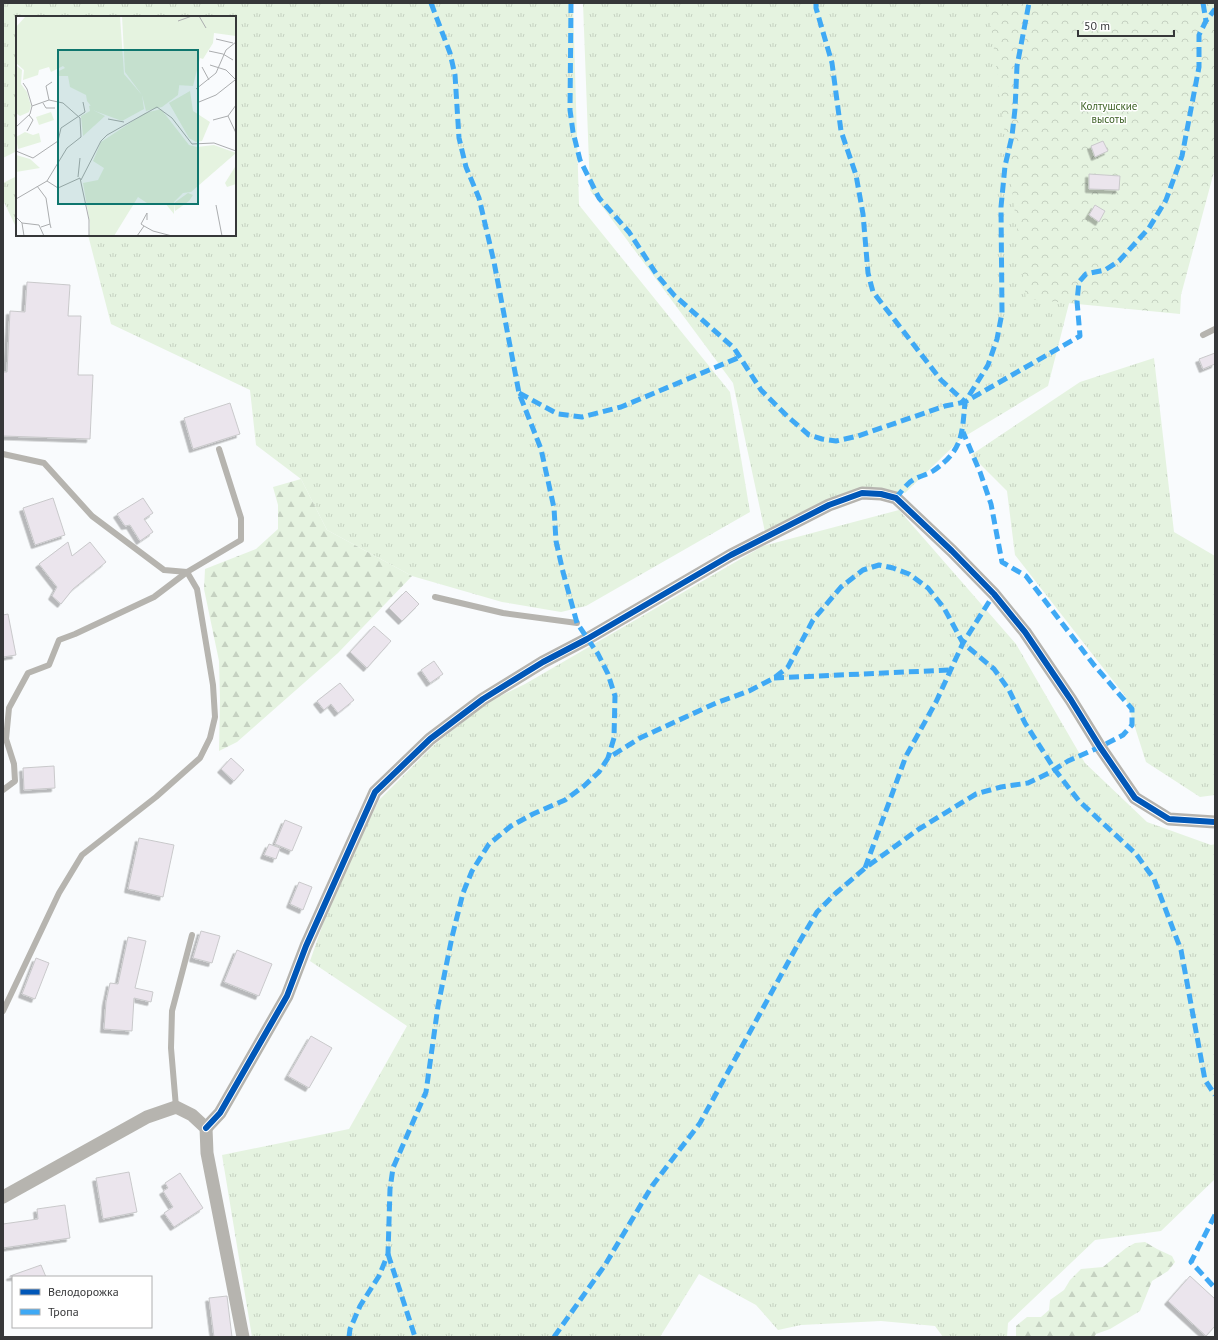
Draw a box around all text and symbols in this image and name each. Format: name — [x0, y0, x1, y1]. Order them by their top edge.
scale bar — [1078, 12, 1174, 38]
inset map — [16, 16, 236, 236]
text: 50 m — [1084, 18, 1110, 33]
park label: Колтушские высоты — [1081, 99, 1138, 126]
legend — [12, 1276, 152, 1328]
text: Велодорожка — [48, 1284, 119, 1299]
text: Тропа — [48, 1304, 79, 1319]

